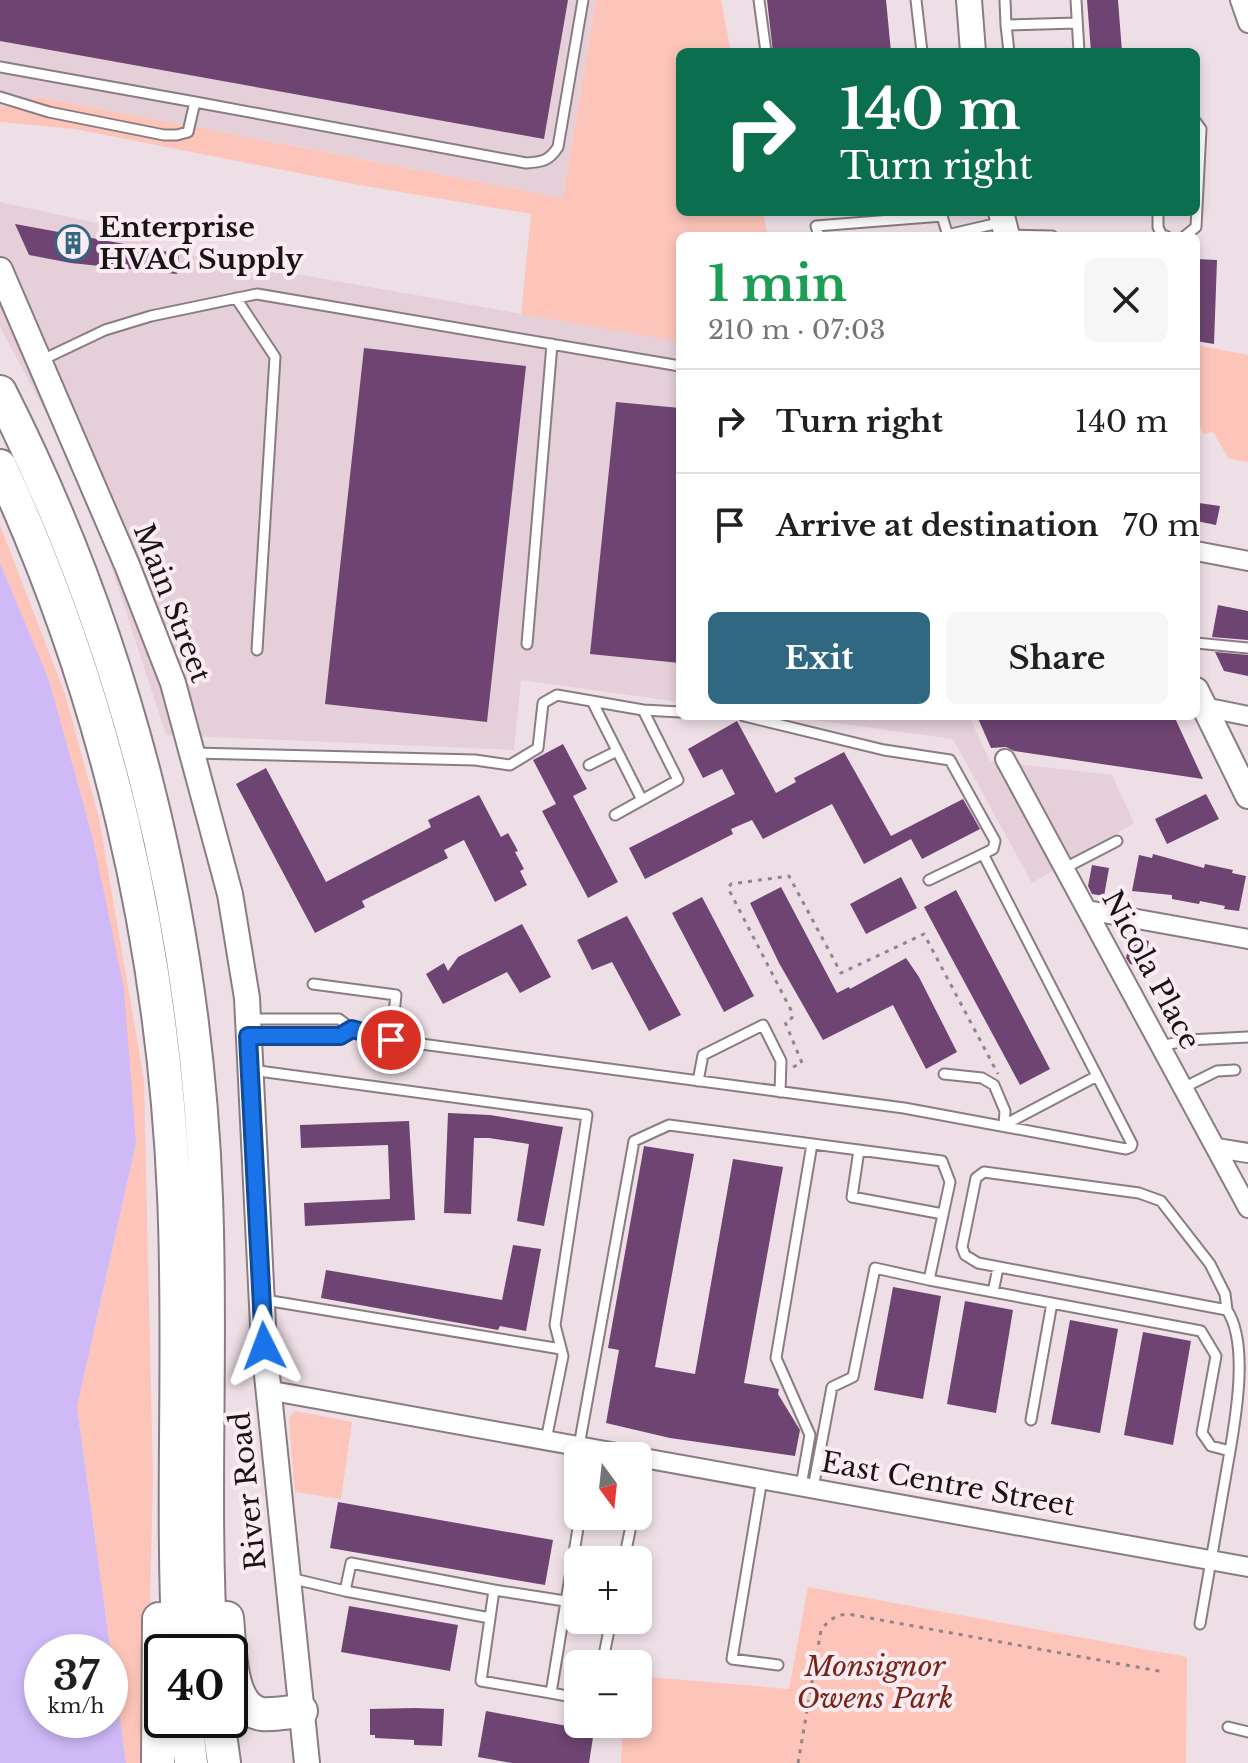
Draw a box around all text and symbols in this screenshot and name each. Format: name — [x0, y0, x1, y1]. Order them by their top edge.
text: 140 m — [840, 75, 1021, 144]
icon: right — [708, 80, 812, 184]
text: Turn right — [840, 144, 1033, 189]
place label: Enterprise HVAC Supply — [99, 210, 304, 277]
building icon: Enterprise HVAC Supply — [54, 224, 92, 262]
text: 1 min — [708, 254, 847, 314]
button: close — [1084, 258, 1168, 342]
text: 210 m · 07:03 — [708, 314, 885, 346]
icon: right — [708, 399, 752, 443]
text: Turn right — [776, 403, 943, 440]
text: 140 m — [1075, 403, 1168, 440]
icon: arrive — [708, 503, 752, 547]
text: Arrive at destination — [776, 507, 1099, 544]
text: 70 m — [1123, 507, 1200, 544]
street label: Main Street — [126, 519, 218, 688]
button: Exit — [708, 612, 930, 704]
button: Share — [946, 612, 1168, 704]
street label: Nicola Place — [1094, 885, 1208, 1055]
pin — [357, 1006, 425, 1074]
icon: arrive — [369, 1018, 413, 1062]
position arrow — [222, 1304, 306, 1388]
street label: River Road — [222, 1410, 274, 1572]
north arrow — [564, 1442, 652, 1530]
map controls — [564, 1442, 652, 1738]
street label: East Centre Street — [818, 1444, 1078, 1524]
button: + — [564, 1546, 652, 1634]
speed limit sign: 40 — [144, 1634, 248, 1738]
park label: Monsignor Owens Park — [797, 1649, 953, 1716]
button: − — [564, 1650, 652, 1738]
text: 37 — [53, 1651, 99, 1701]
text: km/h — [48, 1694, 104, 1718]

